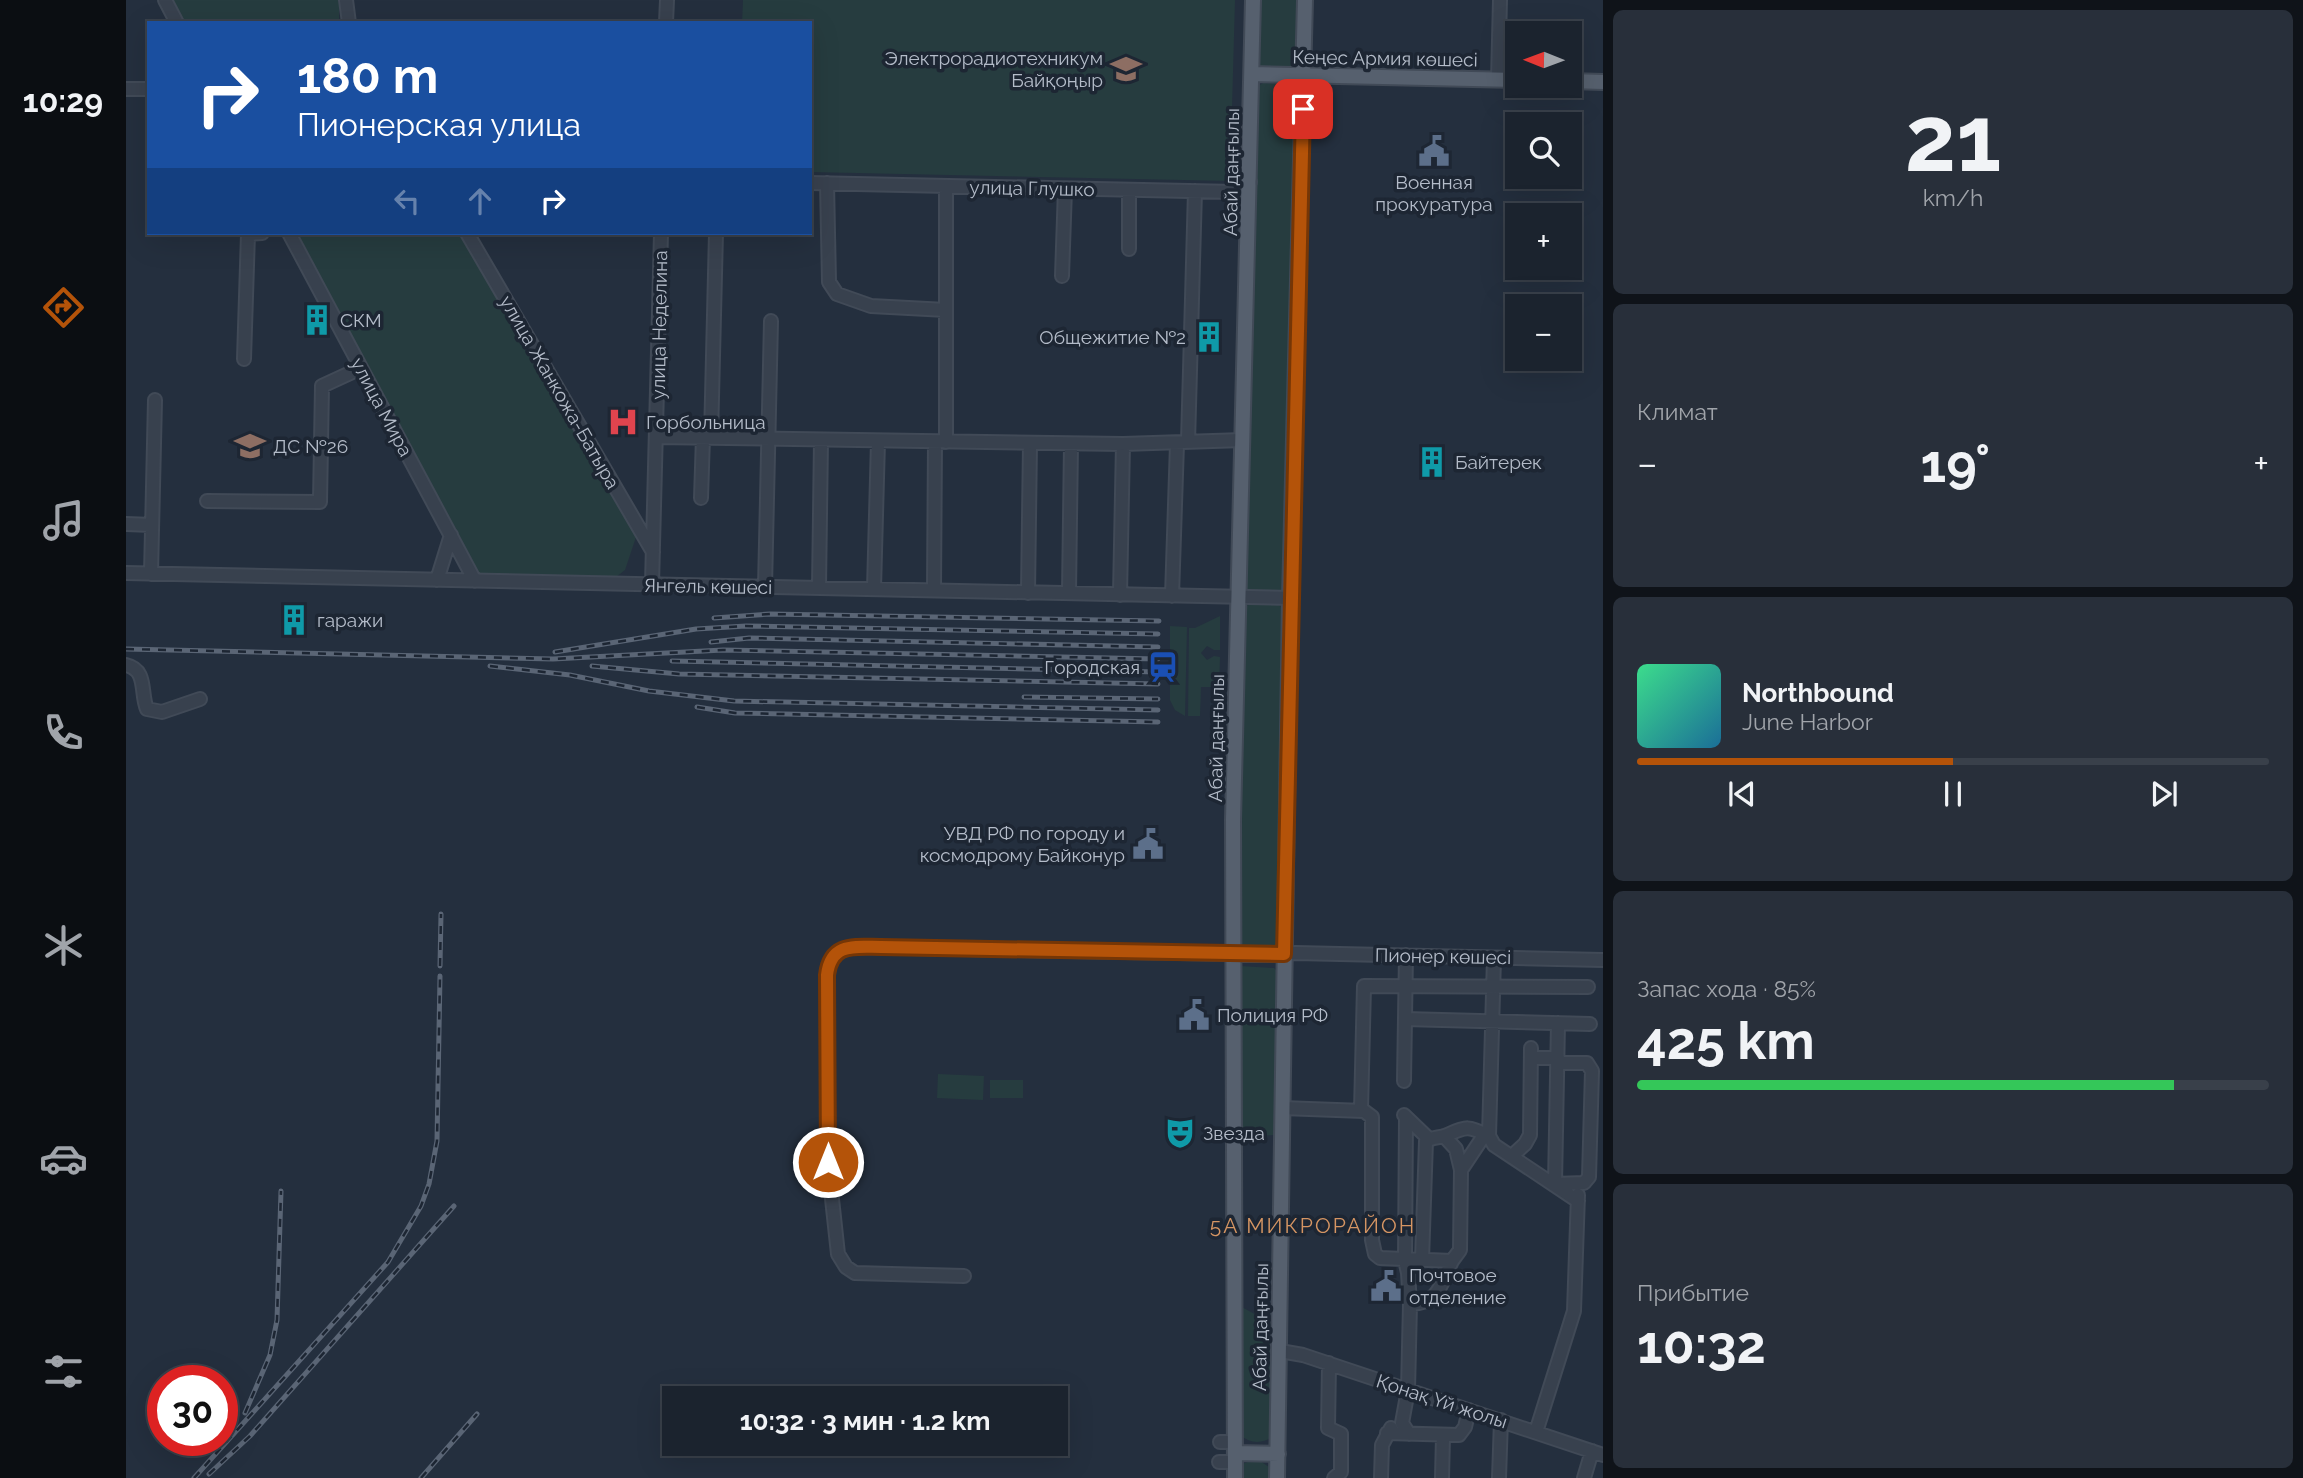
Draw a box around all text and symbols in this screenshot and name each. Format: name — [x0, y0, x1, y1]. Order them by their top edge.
north arrow — [1505, 21, 1582, 98]
map controls — [1505, 21, 1582, 371]
street label: Кеңес Армия көшесі — [1292, 45, 1478, 71]
text: 180 m — [297, 47, 438, 104]
place label: Электрорадиотехникум Байқоңыр — [884, 47, 1103, 91]
icon: right — [182, 49, 273, 140]
school or university icon: Электрорадиотехникум Байқоңыр — [1109, 52, 1143, 86]
pin — [1273, 79, 1333, 139]
text: 10:29 — [23, 82, 103, 119]
text: 21 — [1905, 85, 2001, 192]
icon: arrive — [1284, 90, 1322, 128]
text: Пионерская улица — [297, 106, 581, 143]
street label: Абай даңғылы — [1219, 108, 1243, 236]
button: search — [1505, 112, 1582, 189]
public building icon: Военная прокуратура — [1417, 134, 1451, 168]
place label: Военная прокуратура — [1375, 171, 1493, 215]
street label: улица Глушко — [969, 176, 1095, 200]
icon: left — [388, 182, 426, 220]
icon: ahead — [461, 182, 499, 220]
icon: right — [534, 182, 572, 220]
text: km/h — [1923, 184, 1983, 211]
button: + — [1505, 203, 1582, 280]
street label: улица Неделина — [647, 250, 671, 400]
icon: directions — [39, 283, 88, 332]
street label: улица Жанкожа-Батыра — [496, 292, 624, 492]
button: − — [1505, 294, 1582, 371]
building icon: СКМ — [300, 303, 334, 337]
place label: СКМ — [340, 309, 382, 331]
building icon: Общежитие №2 — [1192, 320, 1226, 354]
place label: Общежитие №2 — [1039, 326, 1186, 348]
street label: улица Мира — [347, 354, 417, 460]
text: Климат — [1637, 398, 1718, 425]
hospital icon: Горбольница — [606, 405, 640, 439]
place label: Горбольница — [646, 411, 766, 433]
school or university icon: ДС №26 — [233, 429, 267, 463]
text: 19° — [1921, 433, 1990, 494]
place label: ДС №26 — [273, 435, 348, 457]
text: − — [1637, 441, 1657, 486]
text: + — [2253, 441, 2269, 486]
building icon: Байтерек — [1415, 445, 1449, 479]
place label: Байтерек — [1455, 451, 1542, 473]
icon: music — [39, 496, 88, 545]
street label: Янгель көшесі — [644, 574, 772, 598]
building icon: гаражи — [277, 603, 311, 637]
place label: гаражи — [317, 609, 383, 631]
station icon: Городская — [1146, 650, 1180, 684]
place label: Городская — [1044, 656, 1140, 678]
street label: Абай даңғылы — [1204, 674, 1228, 802]
text: Northbound — [1742, 678, 1894, 708]
icon: phone — [39, 708, 88, 757]
text: June Harbor — [1742, 708, 1873, 735]
icon: previous — [1723, 775, 1761, 813]
icon: pause — [1934, 775, 1972, 813]
icon: next — [2145, 775, 2183, 813]
place label: УВД РФ по городу и космодрому Байконур — [920, 822, 1125, 866]
public building icon: УВД РФ по городу и космодрому Байконур — [1131, 827, 1165, 861]
icon: climate — [39, 921, 88, 970]
street label: Пионер көшесі — [1375, 944, 1511, 968]
text: Запас хода · 85% — [1637, 975, 1816, 1002]
public building icon: Полиция РФ — [1177, 998, 1211, 1032]
place label: Полиция РФ — [1217, 1004, 1328, 1026]
text: 425 km — [1637, 1010, 1815, 1071]
theatre icon: Звезда — [1163, 1116, 1197, 1150]
place label: Звезда — [1203, 1122, 1265, 1144]
position arrow — [791, 1125, 865, 1199]
icon: car — [39, 1134, 88, 1183]
district label: 5А МИКРОРАЙОН — [1210, 1213, 1416, 1238]
street label: Абай даңғылы — [1248, 1263, 1272, 1391]
place label: Почтовое отделение — [1409, 1264, 1506, 1308]
public building icon: Почтовое отделение — [1369, 1269, 1403, 1303]
text: Прибытие — [1637, 1279, 1749, 1306]
text: 10:32 — [1637, 1314, 1766, 1375]
icon: filters — [39, 1347, 88, 1396]
speed limit sign: 30 — [147, 1365, 238, 1456]
street label: Қонақ Үй жолы — [1374, 1369, 1510, 1433]
text: 10:32 · 3 мин · 1.2 km — [740, 1406, 990, 1436]

